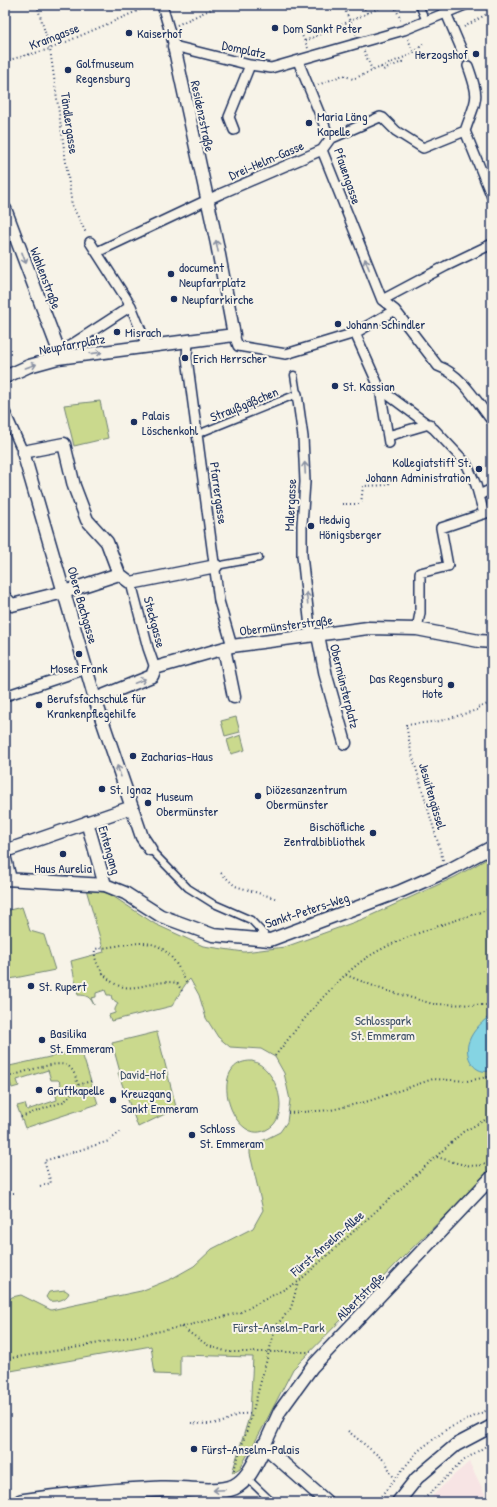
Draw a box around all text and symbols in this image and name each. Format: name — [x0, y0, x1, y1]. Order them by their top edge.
street label: Kramgasse — [27, 18, 81, 54]
place label: Dom Sankt Peter — [283, 19, 362, 37]
marker: Dom Sankt Peter — [270, 23, 280, 33]
place label: Kaiserhof — [137, 24, 183, 42]
marker: Kaiserhof — [124, 28, 134, 38]
street label: Domplatz — [220, 36, 268, 63]
place label: Herzogshof — [415, 45, 468, 63]
marker: Herzogshof — [471, 49, 481, 59]
place label: Golfmuseum Regensburg — [76, 54, 134, 87]
marker: Golfmuseum Regensburg — [63, 65, 73, 75]
street label: Residenzstraße — [187, 79, 219, 153]
street label: Tändlergasse — [57, 91, 83, 155]
place label: Maria Läng Kapelle — [317, 107, 368, 140]
marker: Maria Läng Kapelle — [304, 118, 314, 128]
street label: Drei-Helm-Gasse — [226, 136, 306, 184]
street label: Pfauengasse — [330, 145, 366, 207]
one-way arrow — [213, 240, 221, 253]
street label: Wahlenstraße — [26, 245, 66, 311]
one-way arrow — [20, 252, 28, 264]
place label: document Neupfarrplatz — [179, 258, 246, 291]
one-way arrow — [363, 258, 371, 270]
marker: document Neupfarrplatz — [166, 269, 176, 279]
place label: Neupfarrkirche — [182, 290, 254, 308]
marker: Neupfarrkirche — [169, 294, 179, 304]
place label: Johann Schindler — [346, 315, 425, 333]
marker: Johann Schindler — [333, 319, 343, 329]
place label: Misrach — [125, 323, 162, 341]
marker: Misrach — [112, 327, 122, 337]
street label: Neupfarrplatz — [38, 329, 107, 359]
one-way arrow — [89, 349, 102, 357]
place label: Erich Herrscher — [193, 349, 267, 367]
marker: Erich Herrscher — [180, 353, 190, 363]
one-way arrow — [24, 362, 37, 369]
place label: St. Kassian — [343, 377, 395, 395]
marker: St. Kassian — [330, 381, 340, 391]
street label: Straußgäßchen — [207, 382, 281, 426]
place label: Palais Löschenkohl — [142, 406, 199, 439]
marker: Palais Löschenkohl — [129, 417, 139, 427]
place label: Kollegiatstift St. Johann Administration — [366, 453, 471, 486]
street label: Pfarrergasse — [206, 461, 232, 525]
one-way arrow — [301, 462, 308, 475]
marker: Kollegiatstift St. Johann Administration — [474, 464, 484, 474]
street label: Malergasse — [280, 478, 300, 532]
place label: Hedwig Hönigsberger — [319, 510, 381, 543]
marker: Hedwig Hönigsberger — [306, 521, 316, 531]
street label: Obere Bachgasse — [63, 564, 103, 646]
one-way arrow — [303, 592, 311, 605]
street label: Steckgasse — [140, 594, 170, 650]
street label: Obermünsterstraße — [238, 610, 334, 640]
street label: Obermünsterplatz — [326, 642, 364, 731]
marker: Moses Frank — [74, 649, 84, 659]
place label: Moses Frank — [50, 659, 108, 677]
place label: Das Regensburg Hote — [369, 669, 443, 702]
one-way arrow — [134, 676, 146, 684]
marker: Das Regensburg Hote — [446, 680, 456, 690]
place label: Berufsfachschule für Krankenpflegehilfe — [47, 689, 146, 722]
marker: Berufsfachschule für Krankenpflegehilfe — [34, 700, 44, 710]
place label: Zacharias-Haus — [141, 747, 213, 765]
marker: Zacharias-Haus — [128, 751, 138, 761]
street label: Jesuitengässel — [415, 761, 451, 832]
one-way arrow — [115, 765, 123, 777]
place label: St. Ignaz — [110, 780, 152, 798]
place label: Diözesanzentrum Obermünster — [266, 780, 347, 813]
marker: St. Ignaz — [97, 784, 107, 794]
place label: Museum Obermünster — [156, 787, 218, 820]
marker: Diözesanzentrum Obermünster — [253, 791, 263, 801]
marker: Museum Obermünster — [143, 798, 153, 808]
place label: Bischöfliche Zentralbibliothek — [284, 817, 366, 850]
street label: Entengang — [95, 824, 126, 877]
marker: Bischöfliche Zentralbibliothek — [368, 828, 378, 838]
marker: Haus Aurelia — [58, 849, 68, 859]
place label: Haus Aurelia — [34, 859, 92, 877]
street label: Sankt-Peters-Weg — [263, 888, 352, 932]
place label: St. Rupert — [39, 977, 87, 995]
marker: St. Rupert — [26, 981, 36, 991]
park label: Schlosspark St. Emmeram — [351, 1011, 415, 1044]
place label: Basilika St. Emmeram — [50, 1024, 114, 1057]
marker: Basilika St. Emmeram — [37, 1035, 47, 1045]
park label: David-Hof — [120, 1065, 166, 1083]
place label: Gruftkapelle — [47, 1081, 105, 1099]
place label: Kreuzgang Sankt Emmeram — [121, 1084, 198, 1117]
marker: Gruftkapelle — [34, 1085, 44, 1095]
marker: Kreuzgang Sankt Emmeram — [108, 1095, 118, 1105]
place label: Schloss St. Emmeram — [200, 1119, 264, 1152]
marker: Schloss St. Emmeram — [187, 1130, 197, 1140]
street label: Fürst-Anselm-Allee — [286, 1206, 368, 1281]
street label: Albertstraße — [332, 1268, 388, 1324]
park label: Fürst-Anselm-Park — [232, 1318, 325, 1336]
place label: Fürst-Anselm-Palais — [201, 1440, 300, 1458]
marker: Fürst-Anselm-Palais — [189, 1444, 199, 1454]
one-way arrow — [213, 1486, 226, 1493]

